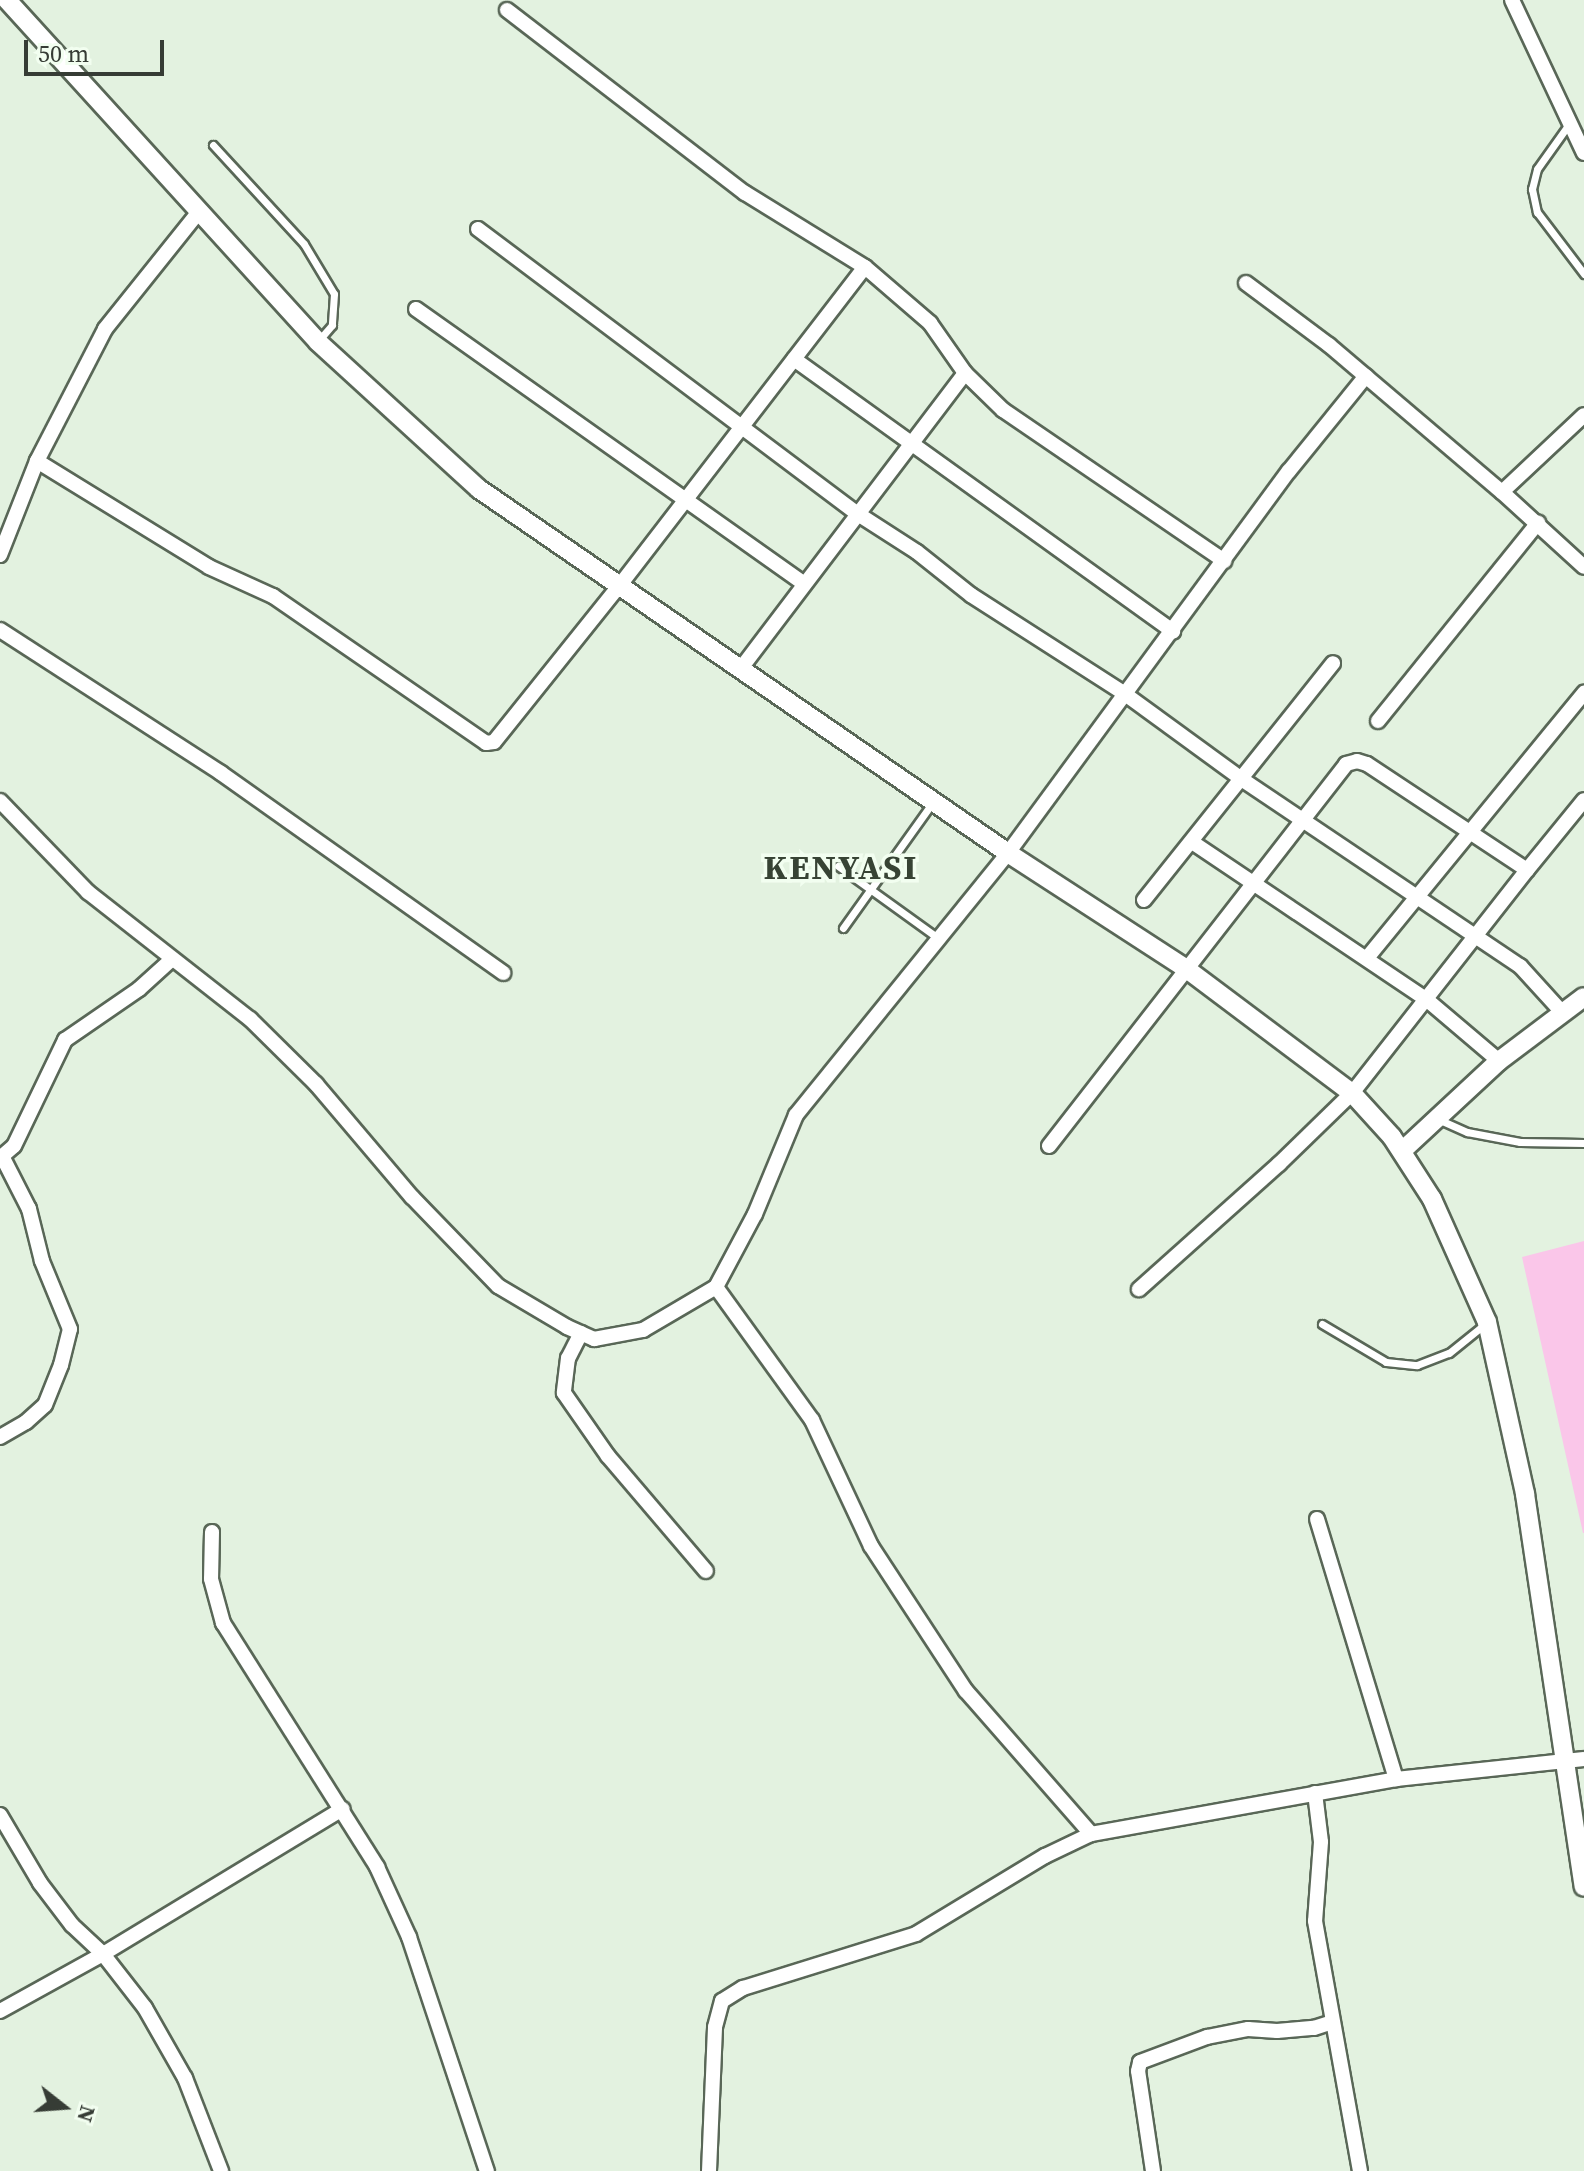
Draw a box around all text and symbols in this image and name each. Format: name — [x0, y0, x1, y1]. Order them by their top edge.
scale bar — [28, 24, 168, 74]
text: 50 m — [38, 37, 89, 70]
district label: KENYASI — [763, 848, 919, 888]
north arrow — [24, 2067, 104, 2147]
text: N — [70, 2102, 104, 2126]

